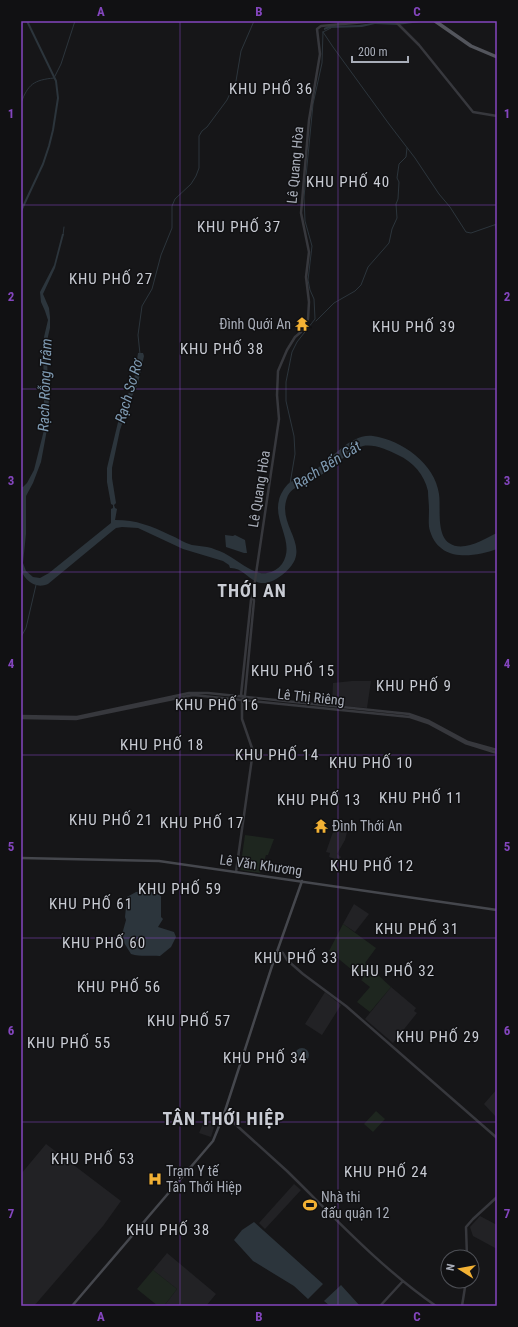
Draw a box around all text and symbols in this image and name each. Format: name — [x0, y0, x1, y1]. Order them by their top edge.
text: A — [97, 4, 105, 19]
text: B — [255, 4, 263, 19]
text: C — [413, 4, 421, 19]
scale bar — [352, 38, 408, 64]
text: 200 m — [358, 45, 388, 59]
district label: KHU PHỐ 36 — [229, 79, 313, 98]
text: 1 — [8, 106, 14, 121]
text: 1 — [504, 106, 510, 121]
street label: Lê Quang Hòa — [284, 126, 306, 204]
district label: KHU PHỐ 40 — [306, 172, 390, 191]
district label: KHU PHỐ 37 — [197, 217, 281, 236]
district label: KHU PHỐ 27 — [69, 269, 153, 288]
text: 2 — [8, 289, 15, 304]
text: 2 — [504, 289, 511, 304]
place label: Đình Quới An — [219, 316, 291, 332]
temple icon: Đình Quới An — [294, 316, 310, 332]
district label: KHU PHỐ 39 — [372, 317, 456, 336]
water label: Rạch Rỗng Trâm — [34, 338, 56, 432]
district label: KHU PHỐ 38 — [180, 339, 264, 358]
water label: Rạch Sơ Rơ — [111, 356, 147, 425]
water label: Rạch Bến Cát — [290, 437, 365, 493]
street label: Lê Quang Hòa — [245, 449, 273, 529]
text: 3 — [8, 473, 14, 488]
text: 3 — [504, 473, 510, 488]
district label: THỚI AN — [217, 580, 287, 601]
text: 4 — [8, 656, 15, 671]
text: 4 — [504, 656, 511, 671]
district label: KHU PHỐ 15 — [251, 661, 335, 680]
district label: KHU PHỐ 9 — [376, 676, 452, 695]
street label: Lê Thị Riêng — [277, 686, 345, 708]
district label: KHU PHỐ 16 — [175, 695, 259, 714]
district label: KHU PHỐ 18 — [120, 735, 204, 754]
district label: KHU PHỐ 14 — [235, 745, 319, 764]
district label: KHU PHỐ 10 — [329, 753, 413, 772]
district label: KHU PHỐ 11 — [379, 788, 463, 807]
district label: KHU PHỐ 13 — [277, 790, 361, 809]
district label: KHU PHỐ 21 — [69, 810, 153, 829]
district label: KHU PHỐ 17 — [160, 813, 244, 832]
temple icon: Đình Thới An — [313, 818, 329, 834]
place label: Đình Thới An — [332, 818, 402, 834]
text: 5 — [8, 839, 15, 854]
text: 5 — [504, 839, 511, 854]
street label: Lê Văn Khương — [219, 851, 303, 879]
district label: KHU PHỐ 12 — [330, 856, 414, 875]
district label: KHU PHỐ 59 — [138, 879, 222, 898]
district label: KHU PHỐ 61 — [49, 894, 133, 913]
district label: KHU PHỐ 31 — [375, 919, 459, 938]
district label: KHU PHỐ 60 — [62, 933, 146, 952]
district label: KHU PHỐ 33 — [254, 948, 338, 967]
district label: KHU PHỐ 32 — [351, 961, 435, 980]
district label: KHU PHỐ 56 — [77, 977, 161, 996]
district label: KHU PHỐ 57 — [147, 1011, 231, 1030]
text: 6 — [8, 1023, 15, 1038]
text: 6 — [504, 1023, 511, 1038]
district label: KHU PHỐ 29 — [396, 1027, 480, 1046]
district label: KHU PHỐ 55 — [27, 1033, 111, 1052]
district label: KHU PHỐ 34 — [223, 1048, 307, 1067]
district label: TÂN THỚI HIỆP — [163, 1108, 285, 1129]
district label: KHU PHỐ 53 — [51, 1149, 135, 1168]
district label: KHU PHỐ 24 — [344, 1162, 428, 1181]
place label: Trạm Y tế Tân Thới Hiệp — [166, 1163, 242, 1195]
hospital icon: Trạm Y tế Tân Thới Hiệp — [147, 1171, 163, 1187]
place label: Nhà thi đấu quận 12 — [321, 1189, 389, 1221]
sports icon: Nhà thi đấu quận 12 — [302, 1197, 318, 1213]
text: 7 — [8, 1206, 15, 1221]
text: 7 — [504, 1206, 511, 1221]
district label: KHU PHỐ 38 — [126, 1220, 210, 1239]
north arrow — [440, 1249, 480, 1289]
text: N — [444, 1262, 458, 1272]
text: A — [97, 1309, 105, 1324]
text: B — [255, 1309, 263, 1324]
text: C — [413, 1309, 421, 1324]

